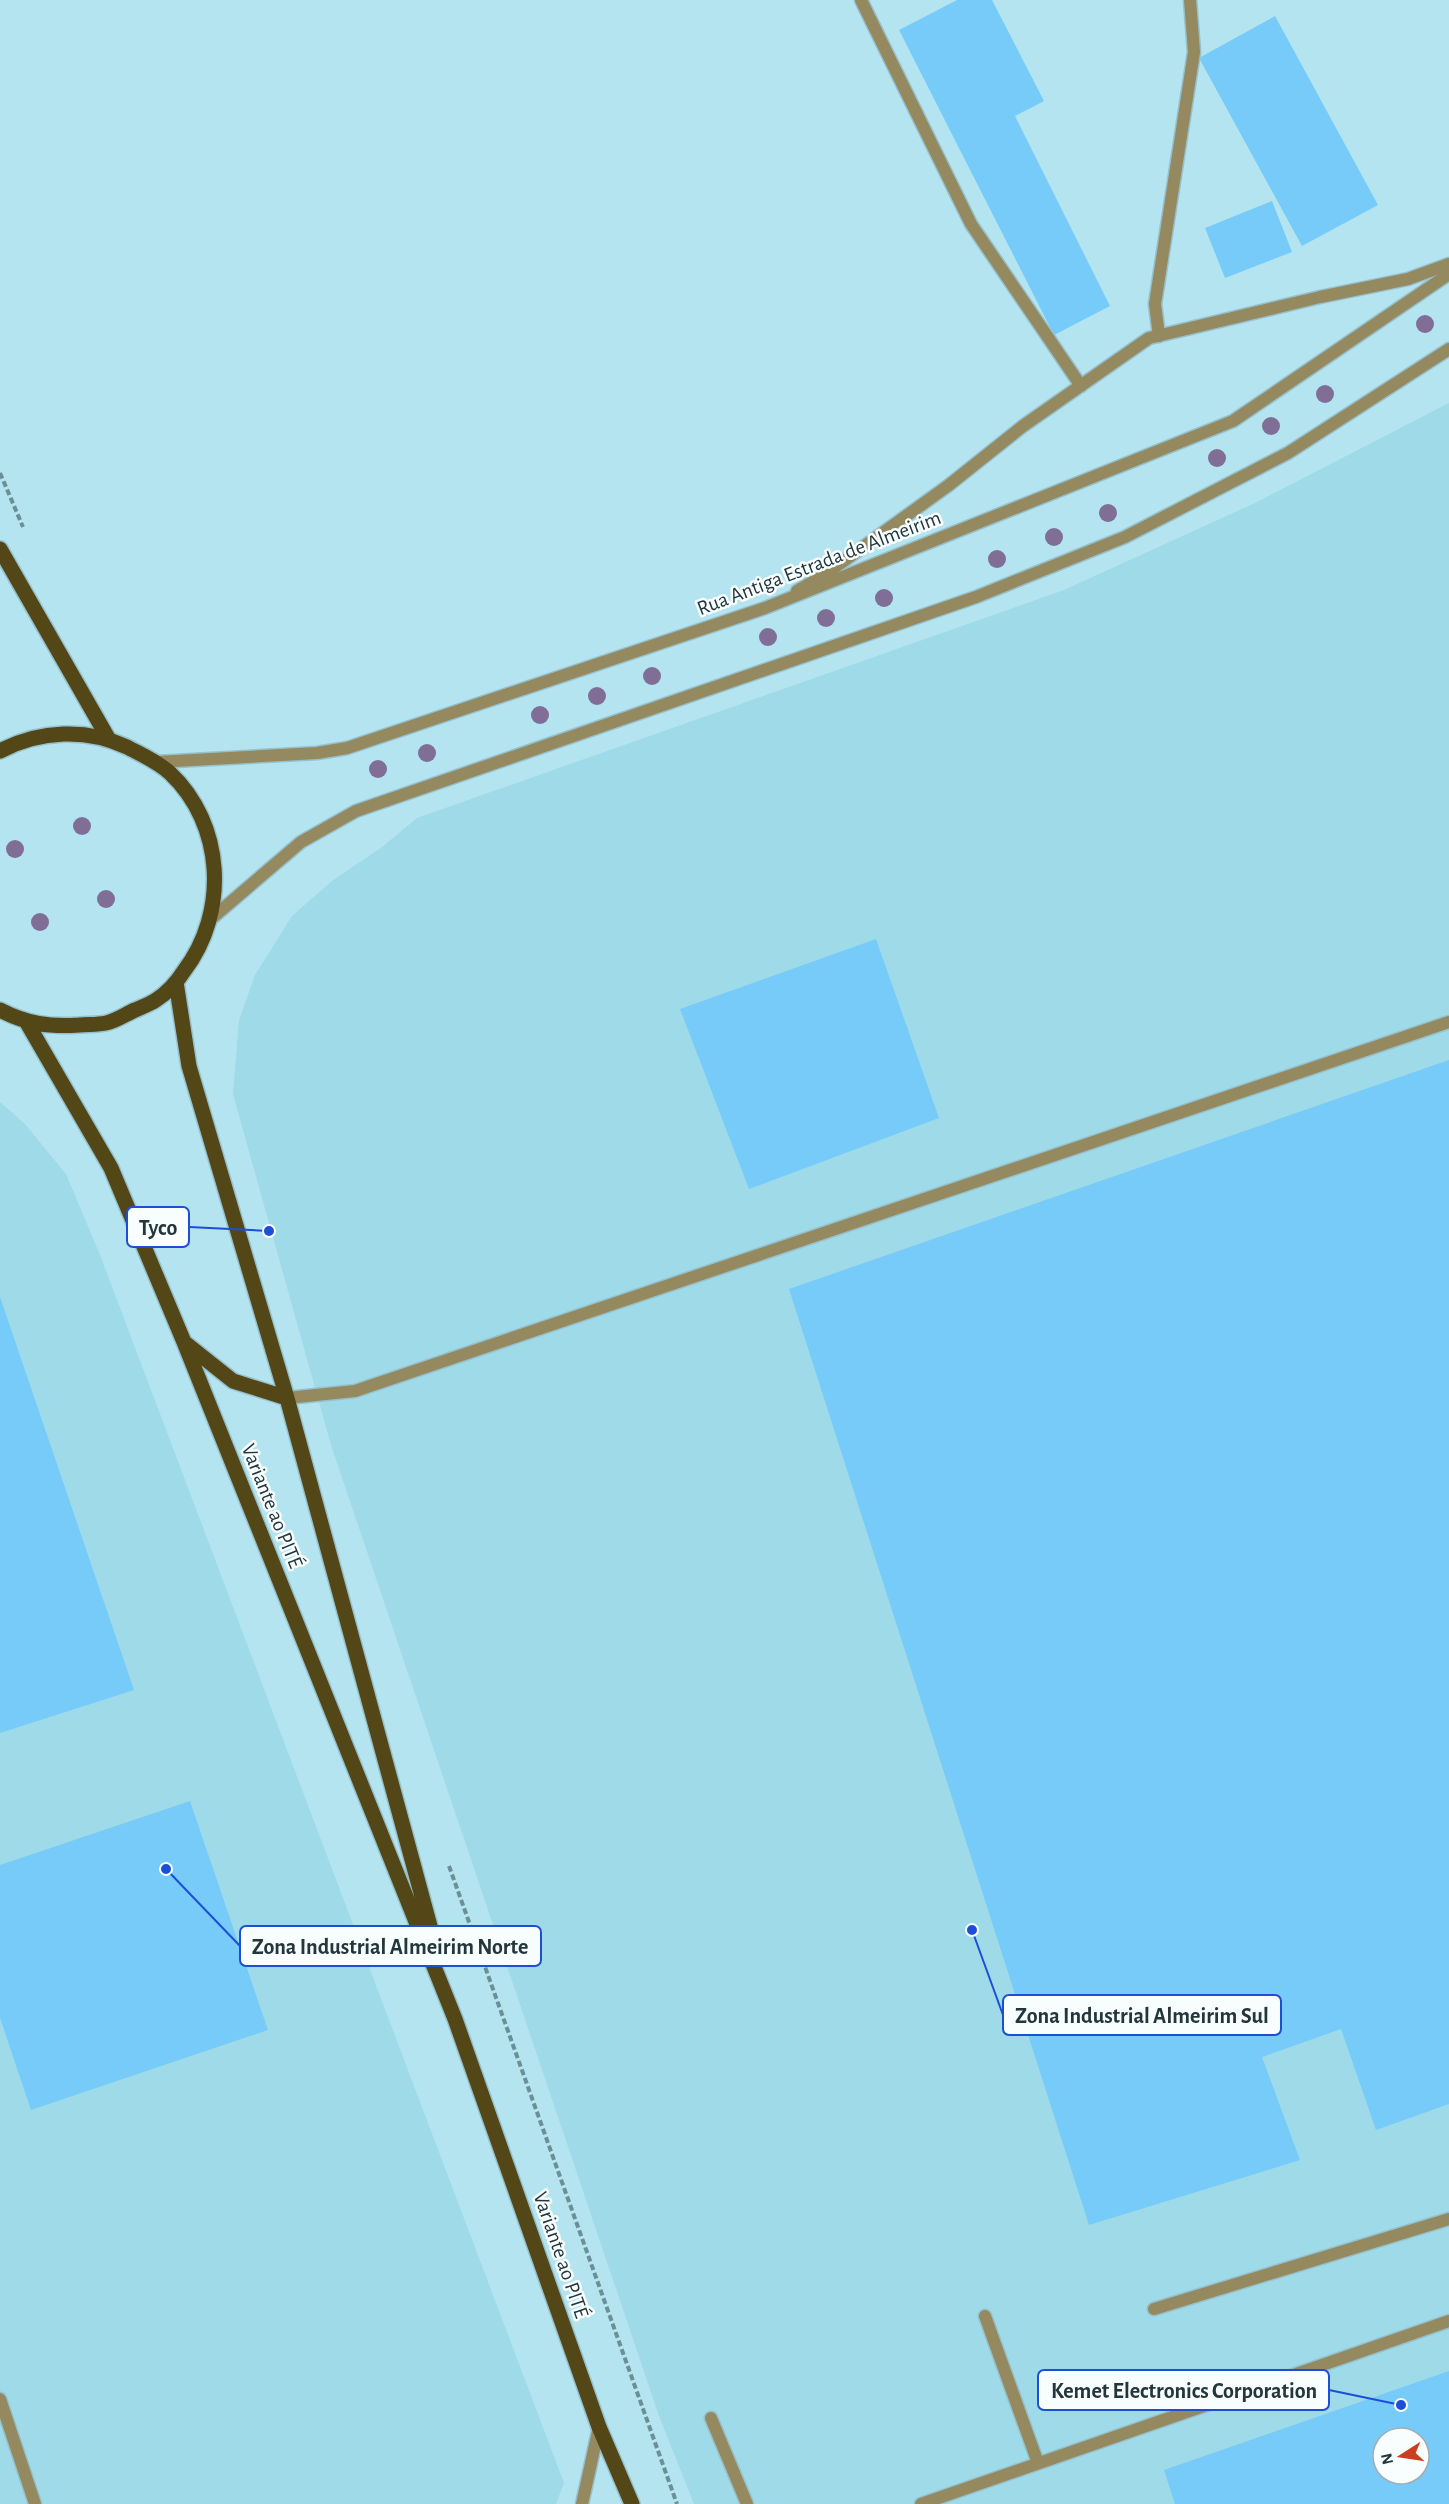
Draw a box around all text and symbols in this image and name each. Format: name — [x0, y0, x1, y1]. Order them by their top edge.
street label: Rua Antiga Estrada de Almeirim — [694, 507, 944, 619]
callout: Tyco — [127, 1207, 189, 1247]
text: Tyco — [139, 1217, 177, 1240]
street label: Variante ao PITÉ — [238, 1440, 308, 1571]
callout: Zona Industrial Almeirim Norte — [240, 1926, 541, 1966]
text: Zona Industrial Almeirim Norte — [252, 1936, 528, 1958]
callout: Zona Industrial Almeirim Sul — [1003, 1995, 1281, 2035]
text: Zona Industrial Almeirim Sul — [1015, 2005, 1269, 2027]
street label: Variante ao PITÉ — [530, 2188, 594, 2321]
callout: Kemet Electronics Corporation — [1038, 2370, 1329, 2410]
text: Kemet Electronics Corporation — [1051, 2380, 1317, 2402]
north arrow — [1371, 2426, 1431, 2486]
text: N — [1378, 2452, 1396, 2466]

